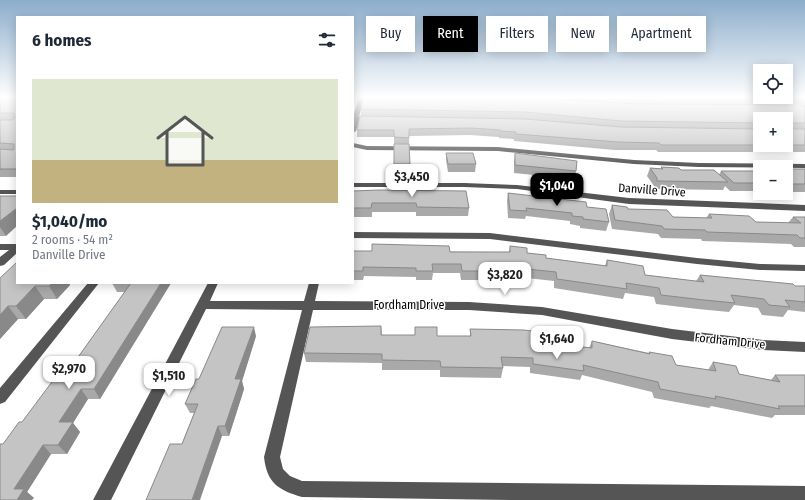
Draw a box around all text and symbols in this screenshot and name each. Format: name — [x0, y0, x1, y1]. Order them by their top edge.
chip: Buy — [366, 16, 415, 52]
chip: Rent — [423, 16, 478, 52]
chip: Filters — [486, 16, 548, 52]
chip: New — [556, 16, 609, 52]
chip: Apartment — [617, 16, 706, 52]
icon: filters — [316, 29, 338, 51]
text: 6 homes — [32, 30, 91, 51]
map controls — [753, 64, 793, 200]
button: locate — [753, 64, 793, 104]
icon: home — [149, 105, 221, 177]
button: + — [753, 112, 793, 152]
button: − — [753, 160, 793, 200]
pin: $3,450 — [379, 164, 445, 198]
text: $3,450 — [394, 169, 430, 184]
pin: $1,040 — [524, 173, 590, 207]
text: $1,040 — [539, 178, 575, 193]
street label: Danville Drive — [618, 181, 686, 199]
text: $1,040/mo — [32, 211, 107, 232]
text: 2 rooms · 54 m² — [32, 232, 113, 247]
text: Danville Drive — [32, 247, 105, 262]
pin: $3,820 — [472, 262, 538, 296]
text: $3,820 — [487, 267, 523, 282]
street label: Fordham Drive — [373, 298, 445, 312]
pin: $1,640 — [524, 326, 590, 360]
street label: Fordham Drive — [694, 330, 766, 352]
text: $1,640 — [540, 331, 574, 346]
pin: $2,970 — [36, 356, 102, 390]
text: $2,970 — [52, 361, 86, 376]
pin: $1,510 — [136, 363, 202, 397]
text: $1,510 — [153, 368, 185, 383]

